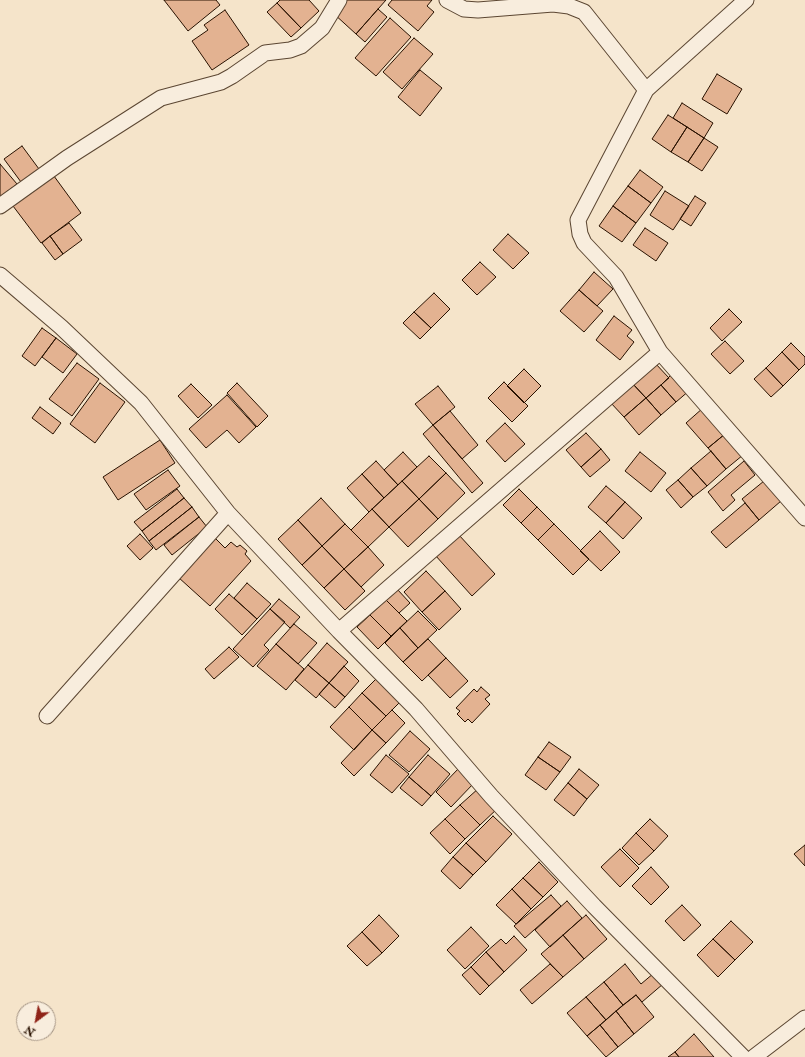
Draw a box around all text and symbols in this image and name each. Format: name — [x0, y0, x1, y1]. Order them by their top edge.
north arrow — [16, 1001, 56, 1041]
text: N — [22, 1023, 38, 1039]

